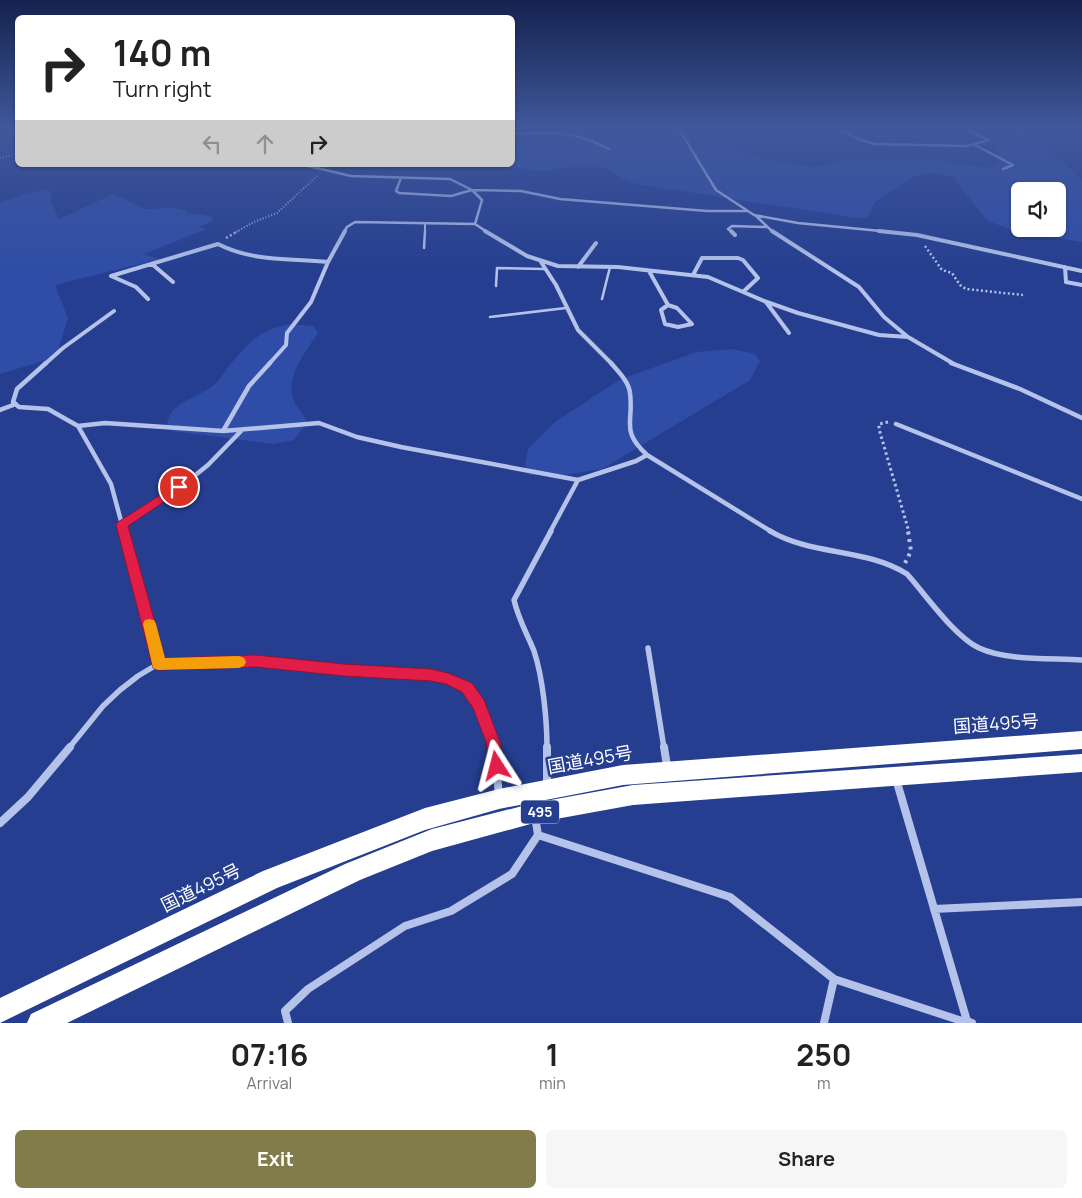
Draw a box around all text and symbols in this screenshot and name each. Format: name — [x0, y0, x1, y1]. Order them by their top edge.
text: 140 m — [113, 29, 211, 77]
icon: right — [30, 35, 95, 100]
text: Turn right — [113, 74, 211, 104]
icon: left — [198, 130, 226, 158]
icon: ahead — [251, 130, 279, 158]
icon: right — [304, 130, 332, 158]
map controls — [1011, 182, 1066, 237]
button: sound — [1011, 182, 1066, 237]
pin — [158, 466, 200, 508]
icon: arrive — [165, 473, 193, 501]
street label: 国道495号 — [952, 708, 1040, 738]
position arrow — [470, 739, 522, 791]
street label: 国道495号 — [545, 740, 634, 778]
road number: 495 — [521, 800, 559, 824]
street label: 国道495号 — [157, 857, 244, 917]
text: 07:16 — [231, 1034, 308, 1075]
text: 1 — [546, 1034, 559, 1075]
text: 250 — [796, 1034, 851, 1075]
text: Arrival — [247, 1072, 292, 1094]
text: min — [539, 1072, 566, 1094]
text: m — [817, 1072, 831, 1094]
button: Exit — [15, 1130, 536, 1188]
button: Share — [546, 1130, 1067, 1188]

